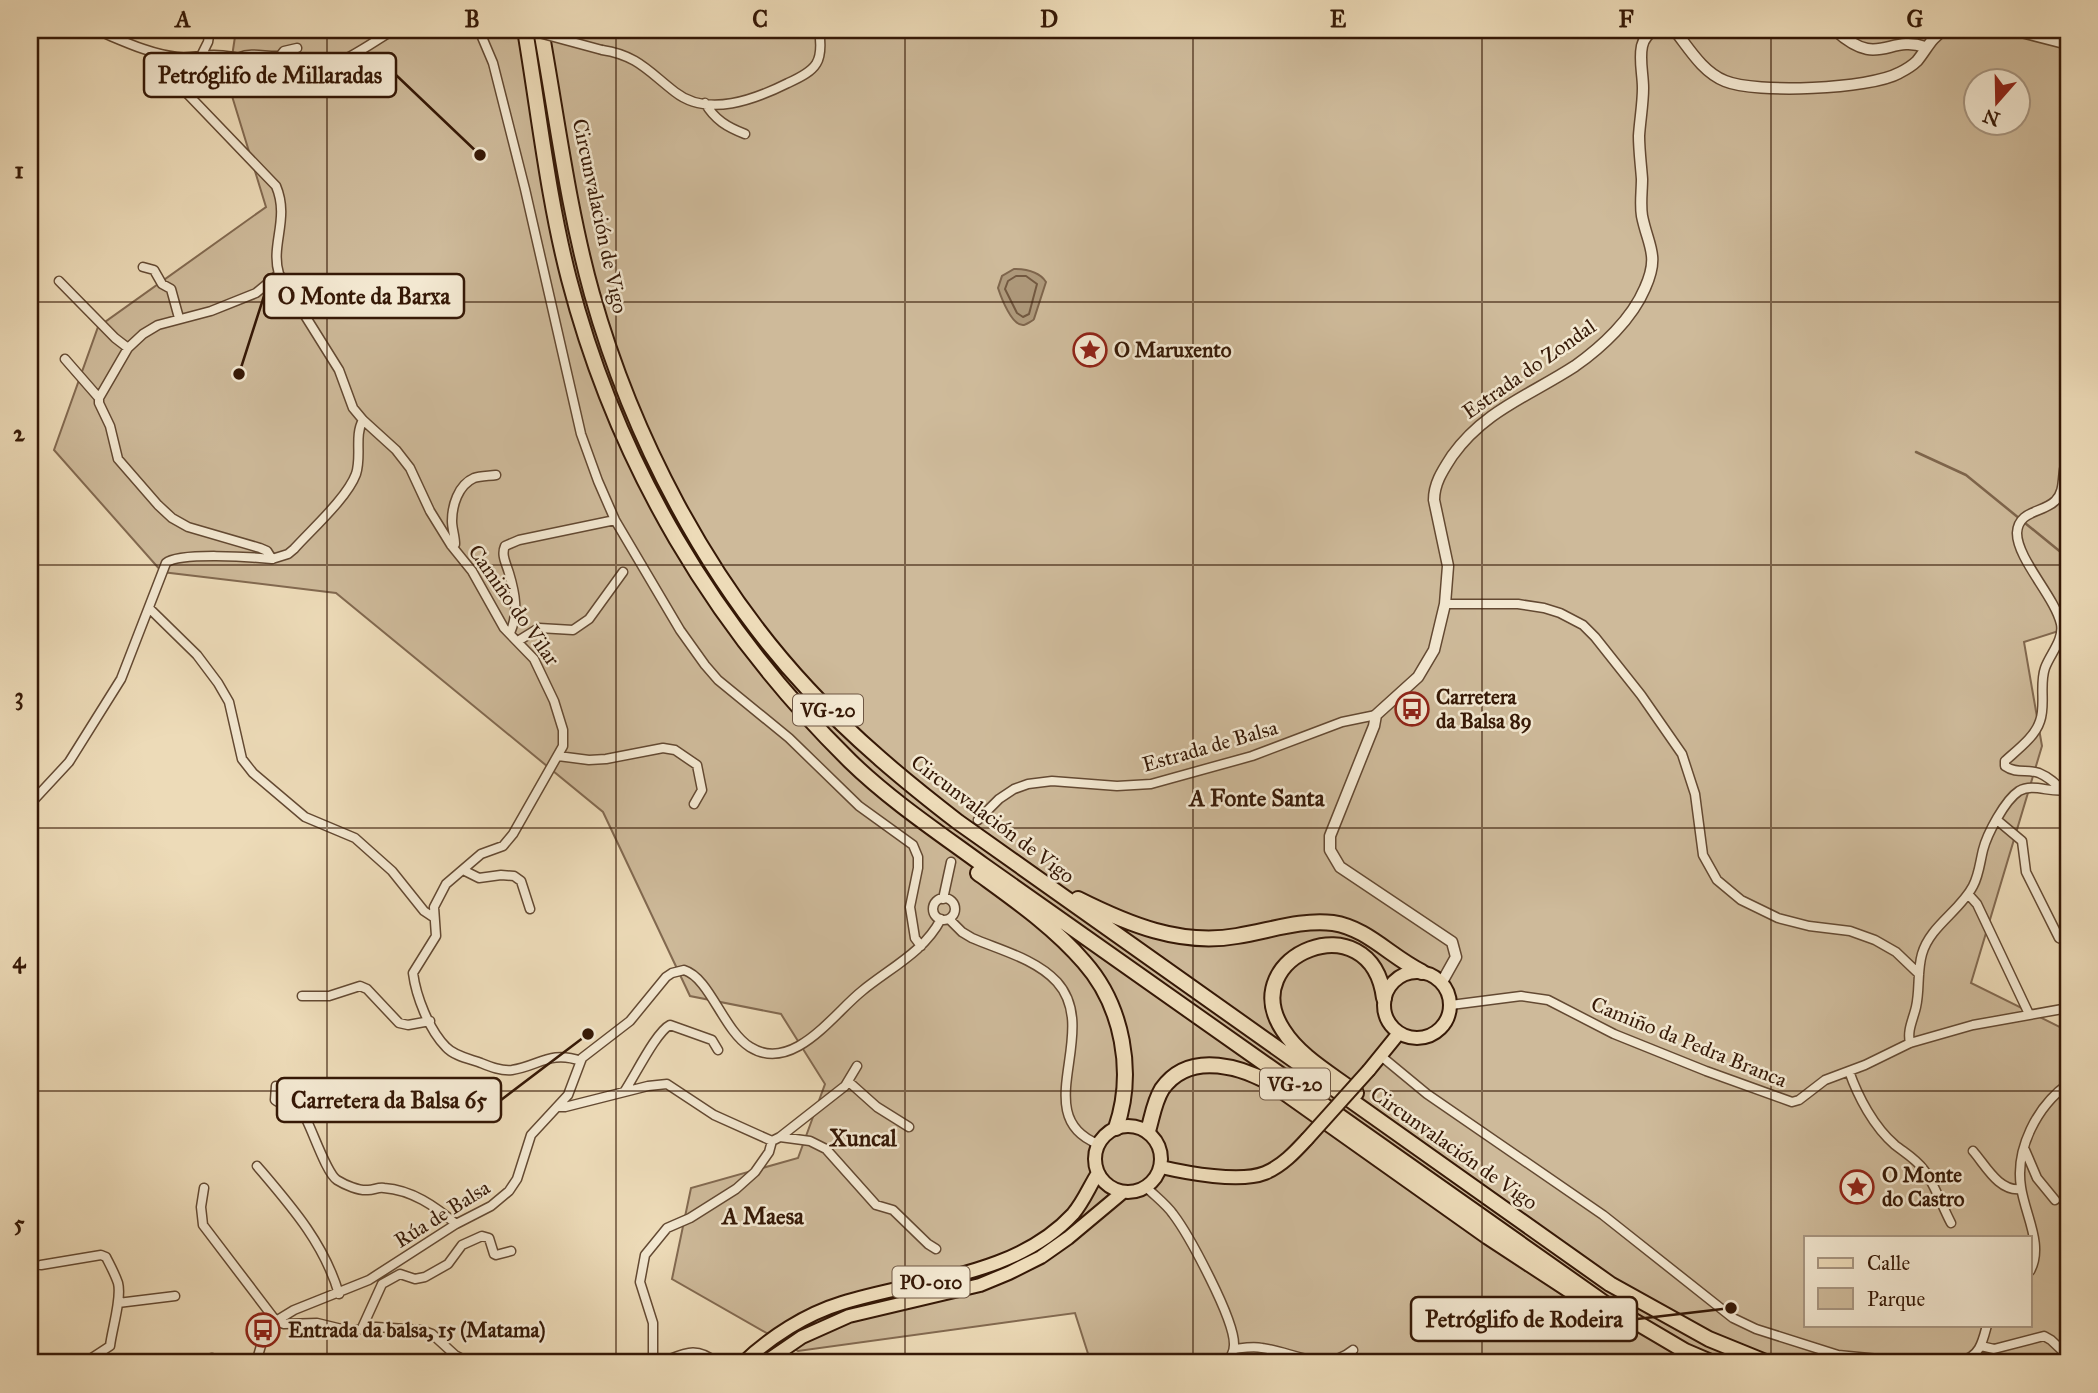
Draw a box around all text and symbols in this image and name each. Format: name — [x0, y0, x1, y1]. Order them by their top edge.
text: A — [173, 5, 191, 33]
text: B — [464, 5, 480, 33]
text: C — [752, 5, 768, 33]
text: D — [1040, 5, 1058, 33]
text: E — [1330, 5, 1347, 33]
text: F — [1618, 5, 1634, 33]
text: G — [1907, 5, 1924, 33]
callout: Petróglifo de Millaradas — [144, 53, 396, 97]
text: Petróglifo de Millaradas — [158, 61, 383, 90]
north arrow — [1962, 66, 2032, 136]
text: N — [1980, 104, 2003, 131]
street label: Circunvalación de Vigo — [567, 116, 633, 316]
text: 1 — [14, 156, 24, 184]
callout: O Monte da Barxa — [264, 274, 464, 318]
text: O Monte da Barxa — [278, 282, 451, 310]
street label: Estrada do Zondal — [1457, 313, 1601, 425]
place icon: O Maruxento — [1071, 331, 1109, 369]
place label: O Maruxento — [1114, 337, 1232, 363]
text: 2 — [13, 419, 25, 447]
street label: Camiño do Vilar — [463, 539, 565, 671]
text: 3 — [14, 682, 24, 711]
place label: Carretera da Balsa 89 — [1436, 684, 1532, 734]
bus stop icon: Carretera da Balsa 89 — [1393, 690, 1431, 728]
road number: VG-20 — [793, 694, 863, 726]
street label: Estrada de Balsa — [1139, 714, 1281, 778]
street label: Circunvalación de Vigo — [906, 749, 1080, 889]
district label: A Fonte Santa — [1188, 784, 1326, 812]
text: 4 — [13, 946, 27, 974]
street label: Camiño da Pedra Branca — [1587, 991, 1791, 1093]
road number: VG-20 — [1260, 1068, 1330, 1100]
callout: Carretera da Balsa 65 — [277, 1078, 501, 1122]
street label: Circunvalación de Vigo — [1365, 1080, 1543, 1216]
text: Carretera da Balsa 65 — [291, 1086, 487, 1114]
district label: Xuncal — [828, 1124, 898, 1152]
place label: O Monte do Castro — [1882, 1162, 1965, 1212]
place icon: O Monte do Castro — [1838, 1168, 1876, 1206]
street label: Rúa de Balsa — [389, 1174, 495, 1254]
district label: A Maesa — [720, 1202, 805, 1230]
text: 5 — [14, 1209, 25, 1237]
legend — [1804, 1236, 2032, 1326]
text: Calle — [1867, 1250, 1910, 1276]
road number: PO-010 — [892, 1266, 970, 1298]
text: Parque — [1867, 1286, 1926, 1312]
callout: Petróglifo de Rodeira — [1411, 1297, 1637, 1341]
text: Petróglifo de Rodeira — [1425, 1305, 1624, 1334]
bus stop icon: Entrada da balsa, 15 (Matama) — [244, 1311, 282, 1349]
place label: Entrada da balsa, 15 (Matama) — [288, 1317, 545, 1343]

